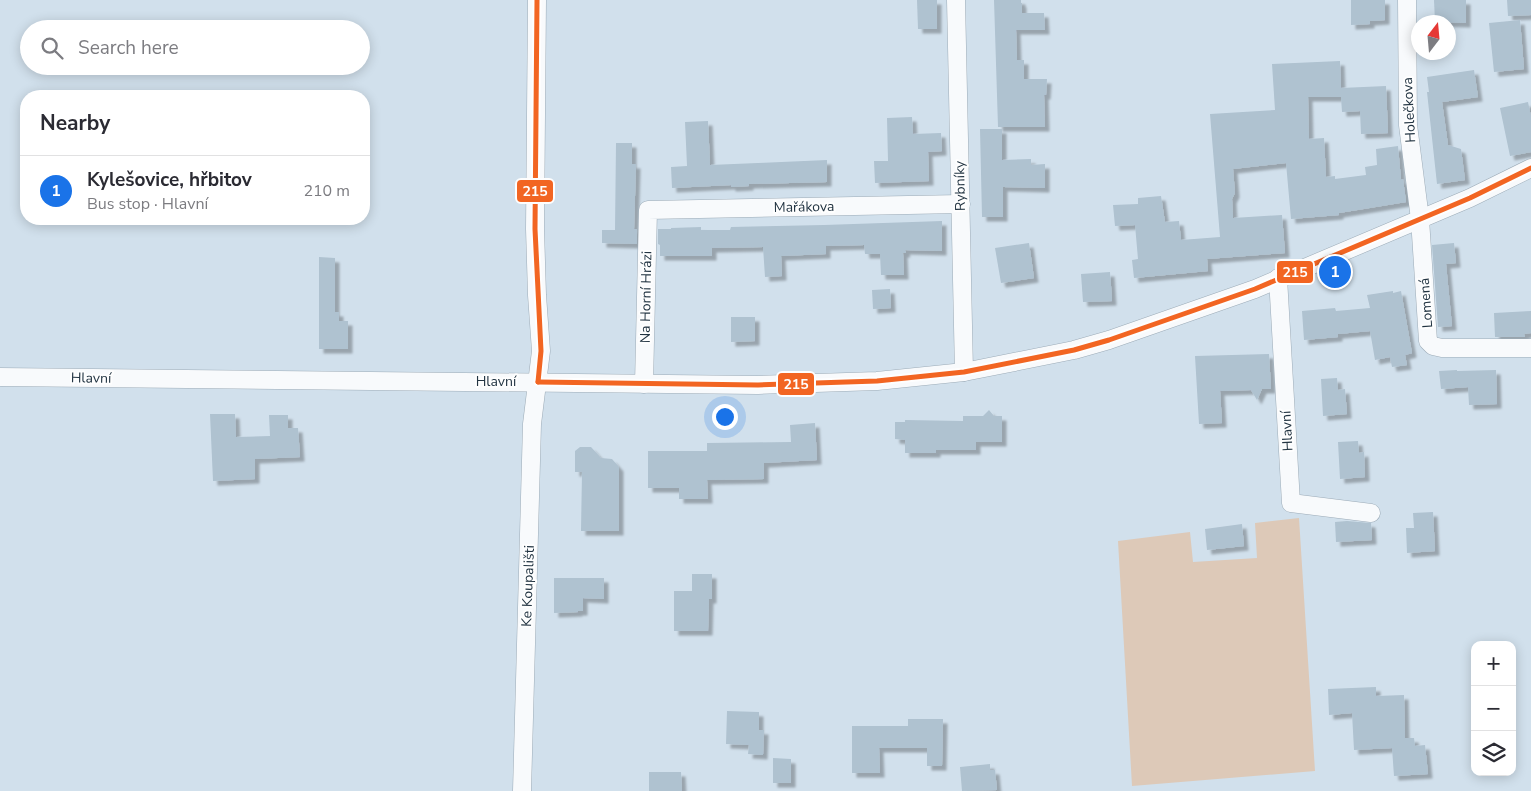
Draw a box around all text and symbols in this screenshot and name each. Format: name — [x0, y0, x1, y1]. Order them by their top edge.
north arrow — [1411, 15, 1456, 60]
search box — [20, 20, 370, 75]
icon: search — [38, 34, 66, 62]
text: Search here — [78, 35, 179, 61]
street label: Holečkova — [1398, 77, 1420, 143]
text: Nearby — [40, 109, 110, 137]
street label: Rybníky — [950, 160, 970, 211]
text: Kylešovice, hřbitov — [87, 167, 252, 193]
line badge: 215 — [516, 179, 554, 203]
text: 1 — [51, 180, 61, 202]
text: 210 m — [303, 180, 350, 202]
text: 215 — [522, 182, 548, 201]
text: Bus stop · Hlavní — [87, 193, 208, 215]
street label: Mařákova — [773, 197, 835, 217]
street label: Na Horní Hrázi — [636, 251, 656, 343]
pin: 1 — [1319, 253, 1351, 291]
line badge: 215 — [1276, 260, 1314, 284]
text: 215 — [1282, 263, 1308, 282]
street label: Lomená — [1415, 277, 1437, 329]
street label: Hlavní — [71, 368, 112, 388]
street label: Hlavní — [476, 372, 517, 391]
line badge: 215 — [777, 372, 815, 396]
text: 215 — [783, 375, 809, 394]
your location — [712, 404, 738, 430]
street label: Hlavní — [1276, 410, 1298, 452]
street label: Ke Koupališti — [517, 545, 539, 627]
map controls — [1471, 641, 1516, 776]
button: + — [1471, 641, 1516, 686]
button: − — [1471, 686, 1516, 731]
button: layers — [1471, 731, 1516, 776]

